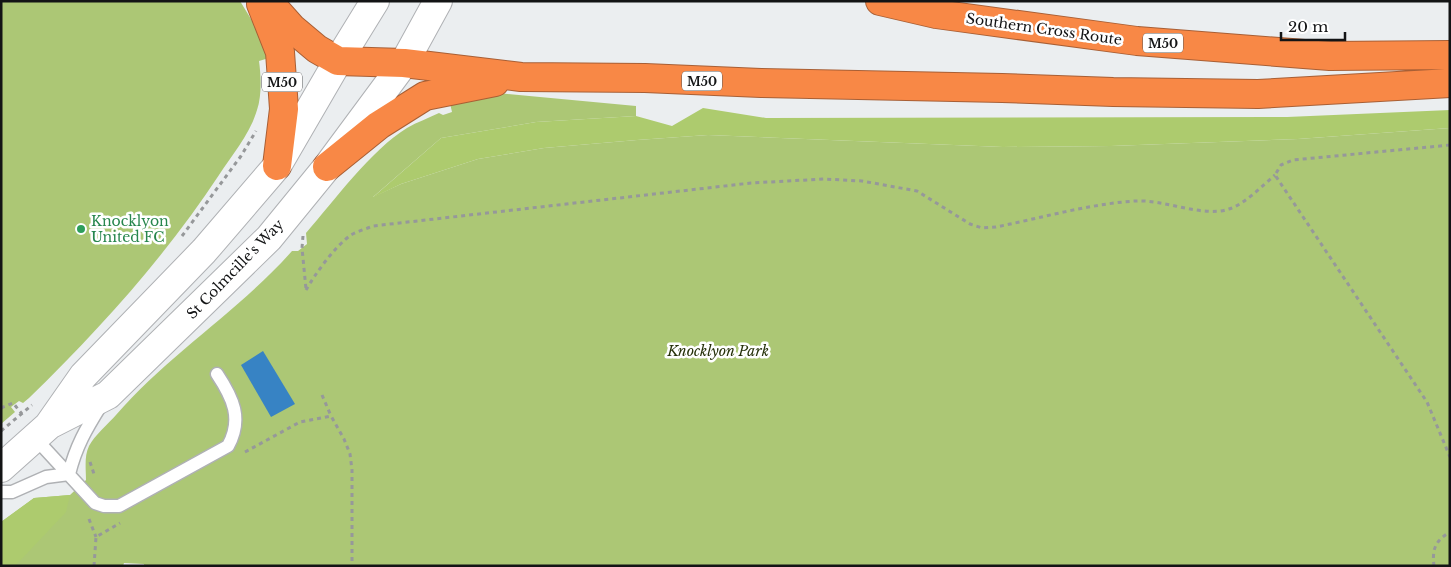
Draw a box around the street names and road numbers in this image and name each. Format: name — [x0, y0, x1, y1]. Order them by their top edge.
street label: Southern Cross Route — [965, 9, 1123, 49]
road number: M50 — [1143, 34, 1183, 52]
road number: M50 — [262, 72, 302, 91]
road number: M50 — [682, 72, 722, 90]
street label: St Colmcille's Way — [183, 215, 287, 323]

